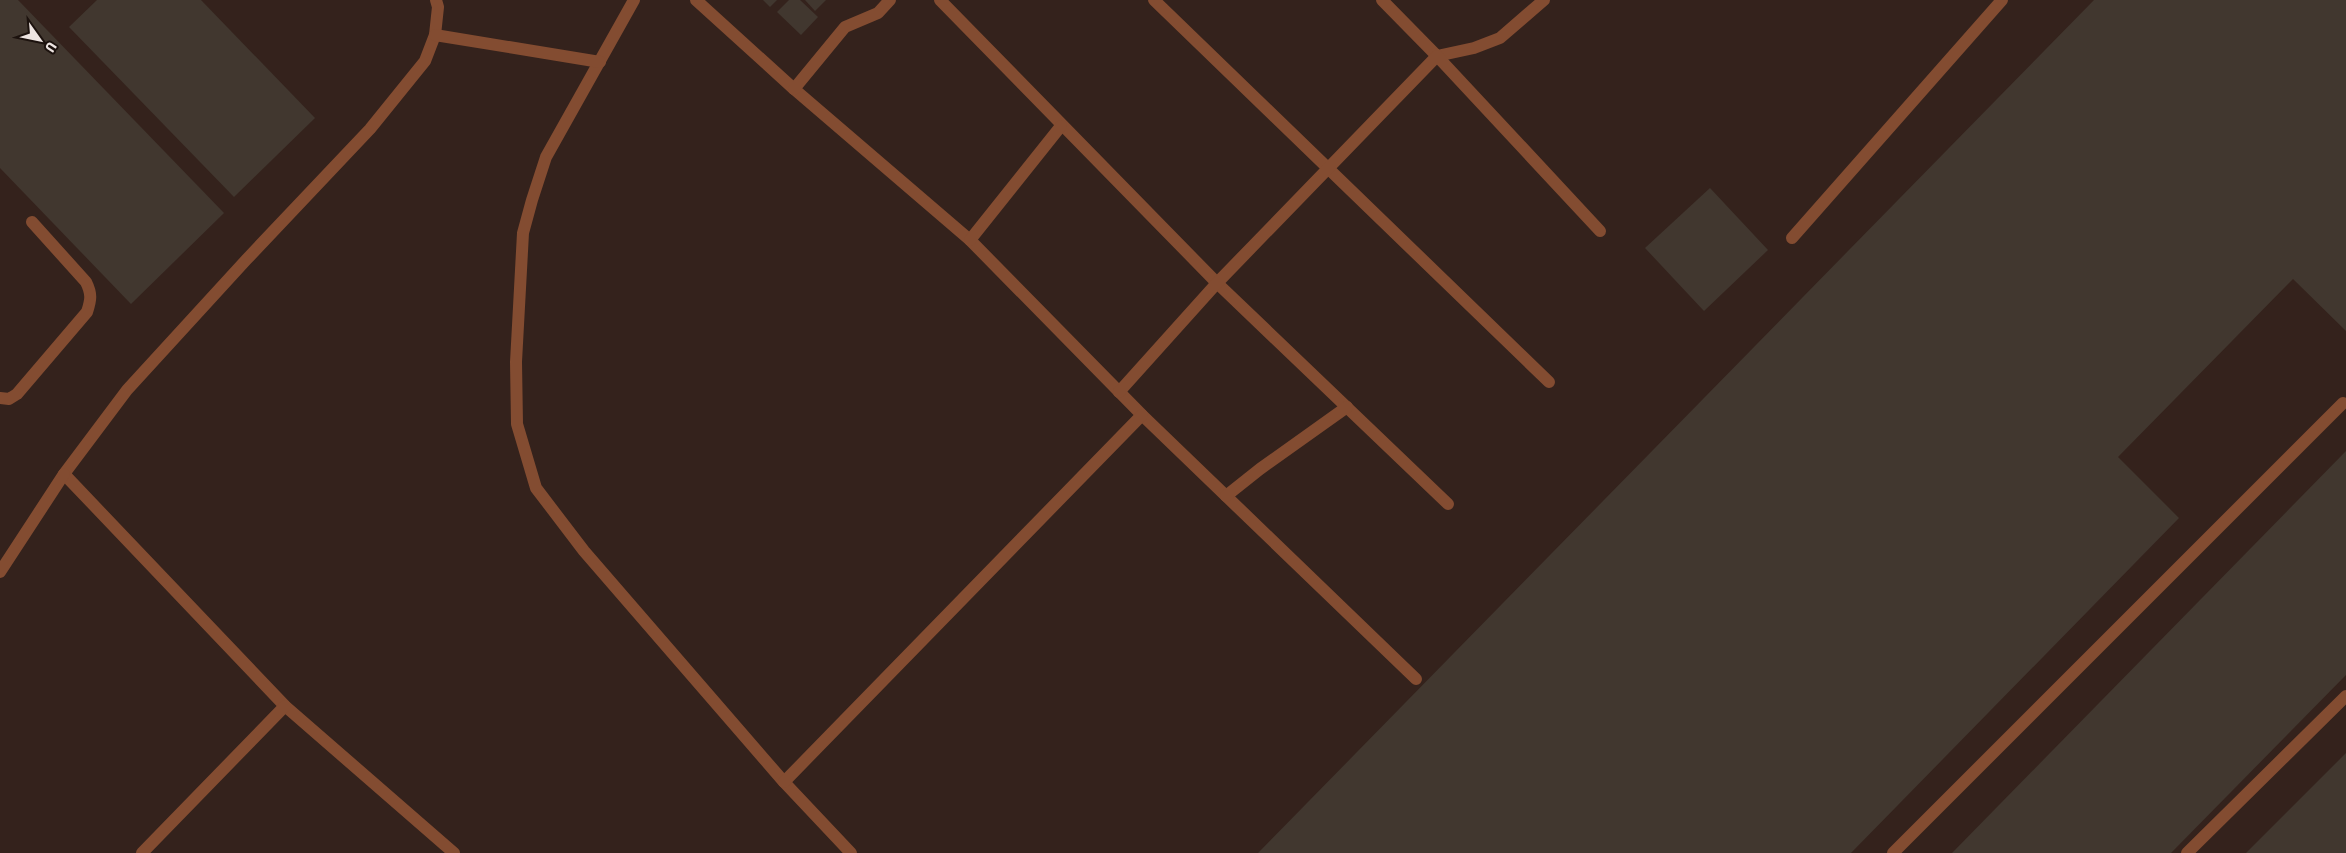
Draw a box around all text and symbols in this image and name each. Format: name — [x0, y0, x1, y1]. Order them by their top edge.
north arrow — [15, 15, 65, 65]
text: U — [42, 39, 60, 55]

